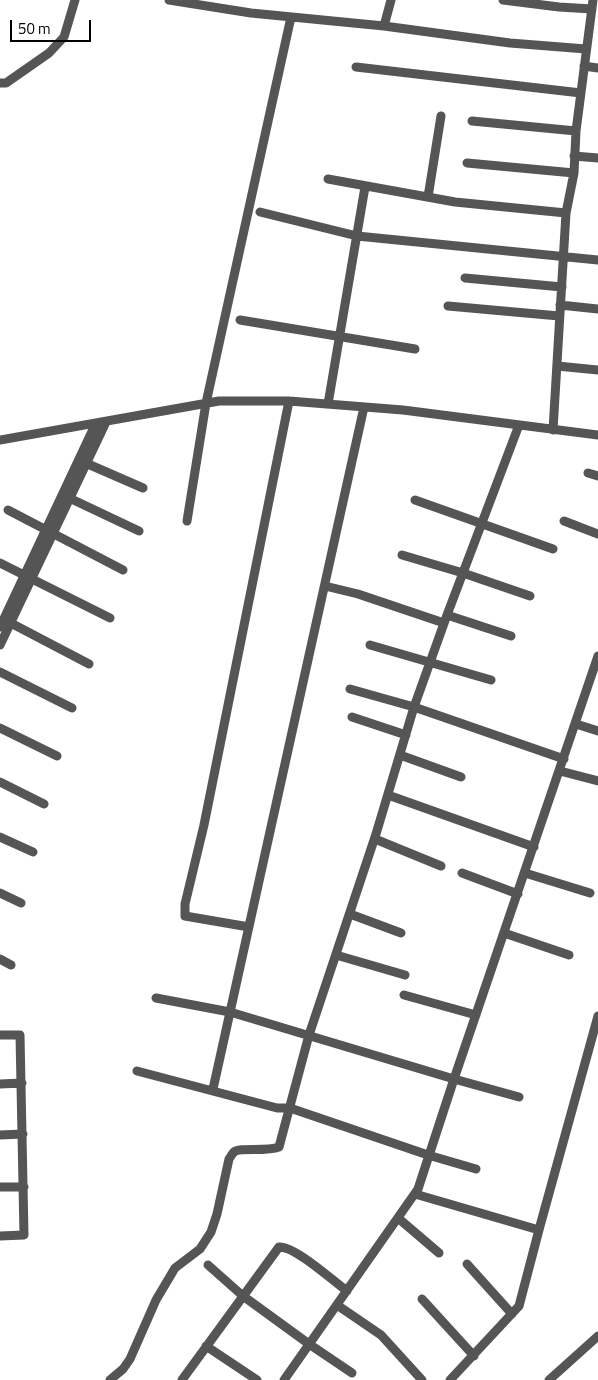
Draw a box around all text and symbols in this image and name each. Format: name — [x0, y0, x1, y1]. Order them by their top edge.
scale bar — [12, 10, 94, 42]
text: 50 m — [18, 17, 51, 40]

